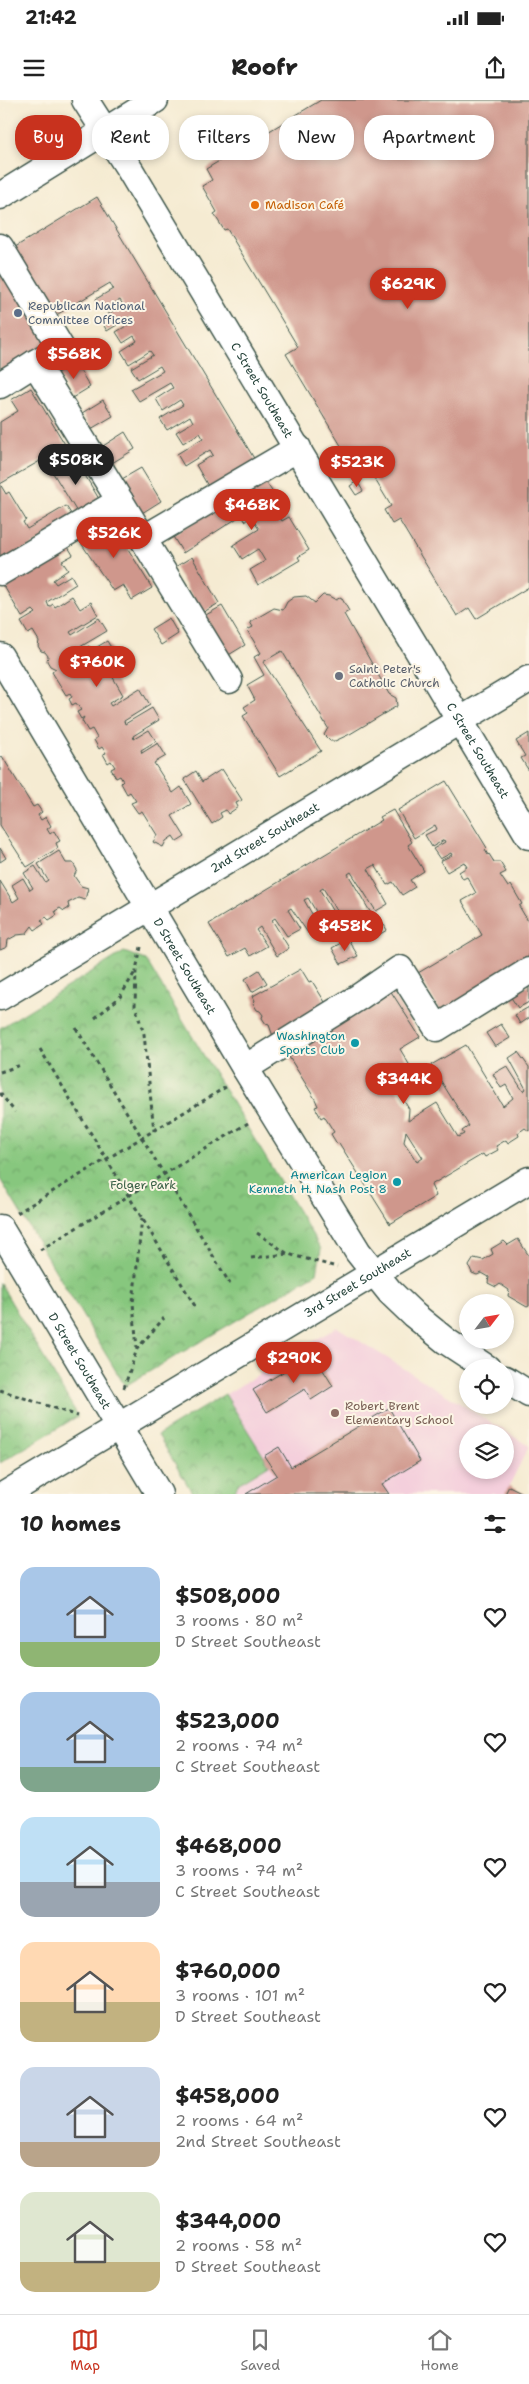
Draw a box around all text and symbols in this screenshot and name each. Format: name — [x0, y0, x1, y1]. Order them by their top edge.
text: 21:42 — [25, 5, 77, 30]
text: Roofr — [231, 53, 298, 82]
icon: menu — [20, 54, 48, 82]
icon: share — [481, 54, 509, 82]
chip: Buy — [15, 115, 82, 160]
chip: Rent — [92, 115, 169, 160]
chip: Filters — [179, 115, 269, 160]
chip: New — [279, 115, 354, 160]
chip: Apartment — [364, 115, 494, 160]
place label: Madison Café — [265, 197, 344, 213]
marker: Madison Café — [249, 199, 261, 211]
pin: $629K — [373, 268, 443, 310]
text: $629K — [381, 273, 435, 294]
place label: Republican National Committee Offices — [28, 298, 145, 328]
marker: Republican National Committee Offices — [12, 307, 24, 319]
pin: $568K — [39, 338, 109, 380]
street label: C Street Southeast — [227, 339, 297, 441]
text: $568K — [47, 343, 101, 364]
pin: $508K — [41, 444, 111, 486]
pin: $523K — [322, 446, 392, 488]
text: $508K — [49, 449, 103, 470]
text: $523K — [330, 451, 384, 472]
pin: $468K — [217, 488, 287, 531]
text: $468K — [224, 494, 280, 515]
pin: $526K — [79, 516, 149, 559]
text: $526K — [87, 522, 141, 543]
pin: $760K — [62, 646, 132, 688]
text: $760K — [70, 651, 124, 672]
place label: Saint Peter's Catholic Church — [349, 661, 440, 691]
marker: Saint Peter's Catholic Church — [333, 670, 345, 682]
street label: C Street Southeast — [443, 700, 513, 801]
street label: 2nd Street Southeast — [207, 799, 322, 877]
pin: $458K — [310, 910, 380, 952]
street label: D Street Southeast — [150, 915, 219, 1017]
text: $458K — [318, 915, 372, 936]
place label: Washington Sports Club — [276, 1028, 345, 1058]
marker: Washington Sports Club — [349, 1037, 361, 1049]
pin: $344K — [369, 1062, 439, 1105]
text: $344K — [376, 1068, 432, 1089]
place label: American Legion Kenneth H. Nash Post 8 — [249, 1167, 387, 1197]
marker: American Legion Kenneth H. Nash Post 8 — [391, 1176, 403, 1188]
park label: Folger Park — [110, 1177, 176, 1193]
street label: 3rd Street Southeast — [301, 1245, 414, 1321]
north arrow — [459, 1294, 514, 1349]
map controls — [459, 1294, 514, 1479]
street label: D Street Southeast — [45, 1310, 115, 1412]
pin: $290K — [259, 1342, 329, 1384]
text: $290K — [267, 1347, 321, 1368]
button: locate — [459, 1359, 514, 1414]
place label: Robert Brent Elementary School — [345, 1398, 453, 1428]
marker: Robert Brent Elementary School — [329, 1407, 341, 1419]
button: layers — [459, 1424, 514, 1479]
text: 10 homes — [20, 1510, 121, 1538]
icon: filters — [481, 1510, 509, 1538]
text: $508,000 — [175, 1582, 280, 1610]
icon: home — [60, 1587, 120, 1647]
icon: heart — [481, 1603, 509, 1631]
text: 3 rooms · 80 m² — [175, 1610, 303, 1631]
text: D Street Southeast — [175, 1631, 321, 1652]
text: $523,000 — [175, 1707, 280, 1735]
icon: home — [60, 1712, 120, 1772]
icon: heart — [481, 1728, 509, 1756]
text: 2 rooms · 74 m² — [175, 1735, 303, 1756]
text: C Street Southeast — [175, 1756, 320, 1777]
text: $468,000 — [175, 1832, 282, 1860]
icon: home — [60, 1837, 120, 1897]
icon: heart — [481, 1853, 509, 1881]
text: 3 rooms · 74 m² — [175, 1860, 303, 1881]
text: C Street Southeast — [175, 1881, 320, 1902]
text: $760,000 — [175, 1957, 281, 1985]
icon: home — [60, 1962, 120, 2022]
icon: heart — [481, 1978, 509, 2006]
text: 3 rooms · 101 m² — [175, 1985, 305, 2006]
text: D Street Southeast — [175, 2006, 321, 2027]
text: $458,000 — [175, 2082, 280, 2110]
icon: home — [60, 2087, 120, 2147]
icon: heart — [481, 2103, 509, 2131]
text: 2 rooms · 64 m² — [175, 2110, 303, 2131]
text: 2nd Street Southeast — [175, 2131, 341, 2152]
text: $344,000 — [175, 2207, 281, 2235]
icon: home — [60, 2212, 120, 2272]
icon: heart — [481, 2228, 509, 2256]
text: 2 rooms · 58 m² — [175, 2235, 302, 2256]
text: D Street Southeast — [175, 2256, 321, 2277]
tab: Map — [70, 2326, 100, 2374]
tab: Saved — [240, 2326, 280, 2374]
tab: Home — [420, 2326, 459, 2374]

